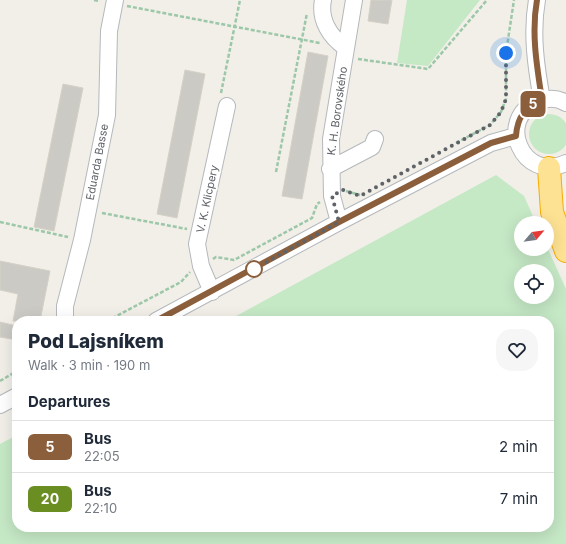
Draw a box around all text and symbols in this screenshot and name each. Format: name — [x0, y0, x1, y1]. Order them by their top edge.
your location — [496, 43, 516, 63]
street label: K. H. Borovského — [324, 65, 350, 156]
line badge: 5 — [520, 91, 546, 117]
text: 5 — [529, 95, 537, 112]
street label: Eduarda Basse — [83, 123, 111, 201]
street label: V. K. Klicpery — [193, 164, 221, 234]
north arrow — [514, 216, 554, 256]
map controls — [514, 216, 554, 304]
unlabelled marker — [245, 260, 263, 278]
button: locate — [514, 264, 554, 304]
button: heart — [496, 329, 538, 371]
text: Pod Lajsníkem — [28, 330, 164, 353]
text: Walk · 3 min · 190 m — [28, 357, 150, 373]
text: Departures — [28, 392, 110, 411]
text: Bus — [84, 429, 112, 448]
text: 2 min — [499, 437, 538, 456]
text: 5 — [46, 438, 54, 455]
text: 22:05 — [84, 448, 120, 464]
text: Bus — [84, 481, 112, 500]
text: 7 min — [500, 489, 538, 508]
text: 20 — [41, 490, 59, 507]
text: 22:10 — [84, 500, 117, 516]

